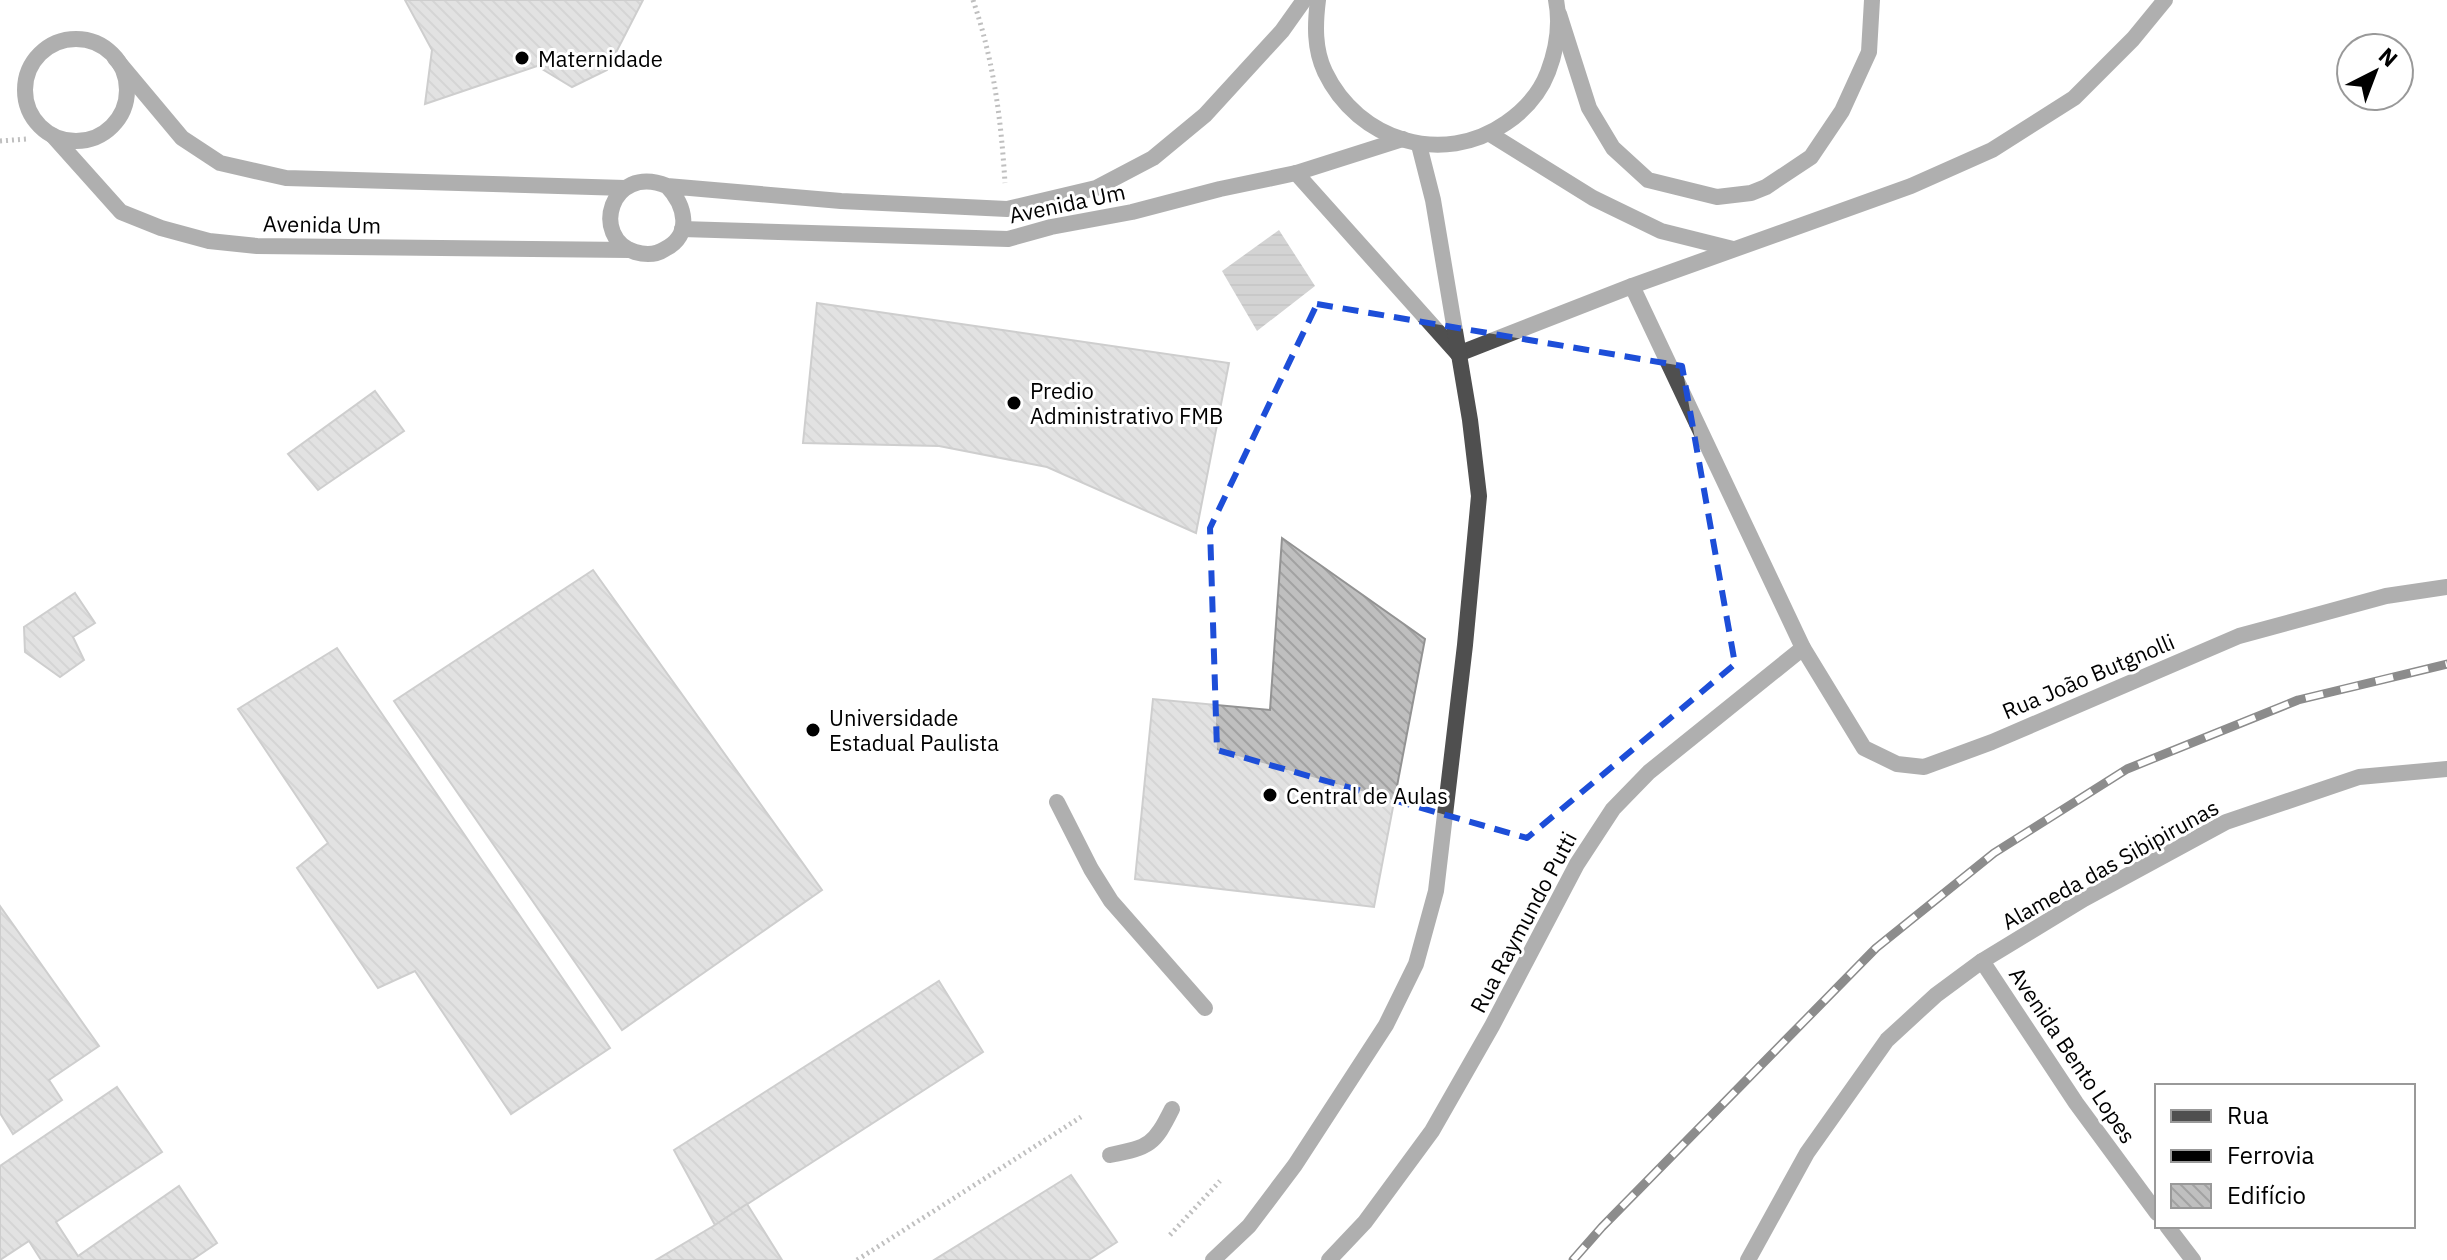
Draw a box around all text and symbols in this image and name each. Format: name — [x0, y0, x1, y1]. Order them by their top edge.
north arrow — [2335, 32, 2415, 112]
text: N — [2373, 41, 2404, 73]
place label: Maternidade — [538, 44, 663, 73]
marker: Maternidade — [513, 49, 531, 67]
street label: Avenida Um — [1006, 177, 1128, 229]
street label: Avenida Um — [263, 208, 381, 240]
place label: Predio Administrativo FMB — [1030, 376, 1224, 430]
marker: Predio Administrativo FMB — [1005, 394, 1023, 412]
street label: Rua João Butgnolli — [1997, 627, 2179, 725]
place label: Universidade Estadual Paulista — [829, 703, 999, 757]
marker: Universidade Estadual Paulista — [804, 721, 822, 739]
place label: Central de Aulas — [1286, 781, 1448, 810]
marker: Central de Aulas — [1261, 786, 1279, 804]
street label: Alameda das Sibipirunas — [1996, 792, 2224, 936]
street label: Rua Raymundo Putti — [1463, 826, 1583, 1018]
street label: Avenida Bento Lopes — [2003, 961, 2143, 1149]
legend — [2155, 1084, 2415, 1228]
text: Rua — [2227, 1099, 2269, 1131]
text: Ferrovia — [2227, 1139, 2315, 1171]
text: Edifício — [2227, 1179, 2306, 1211]

